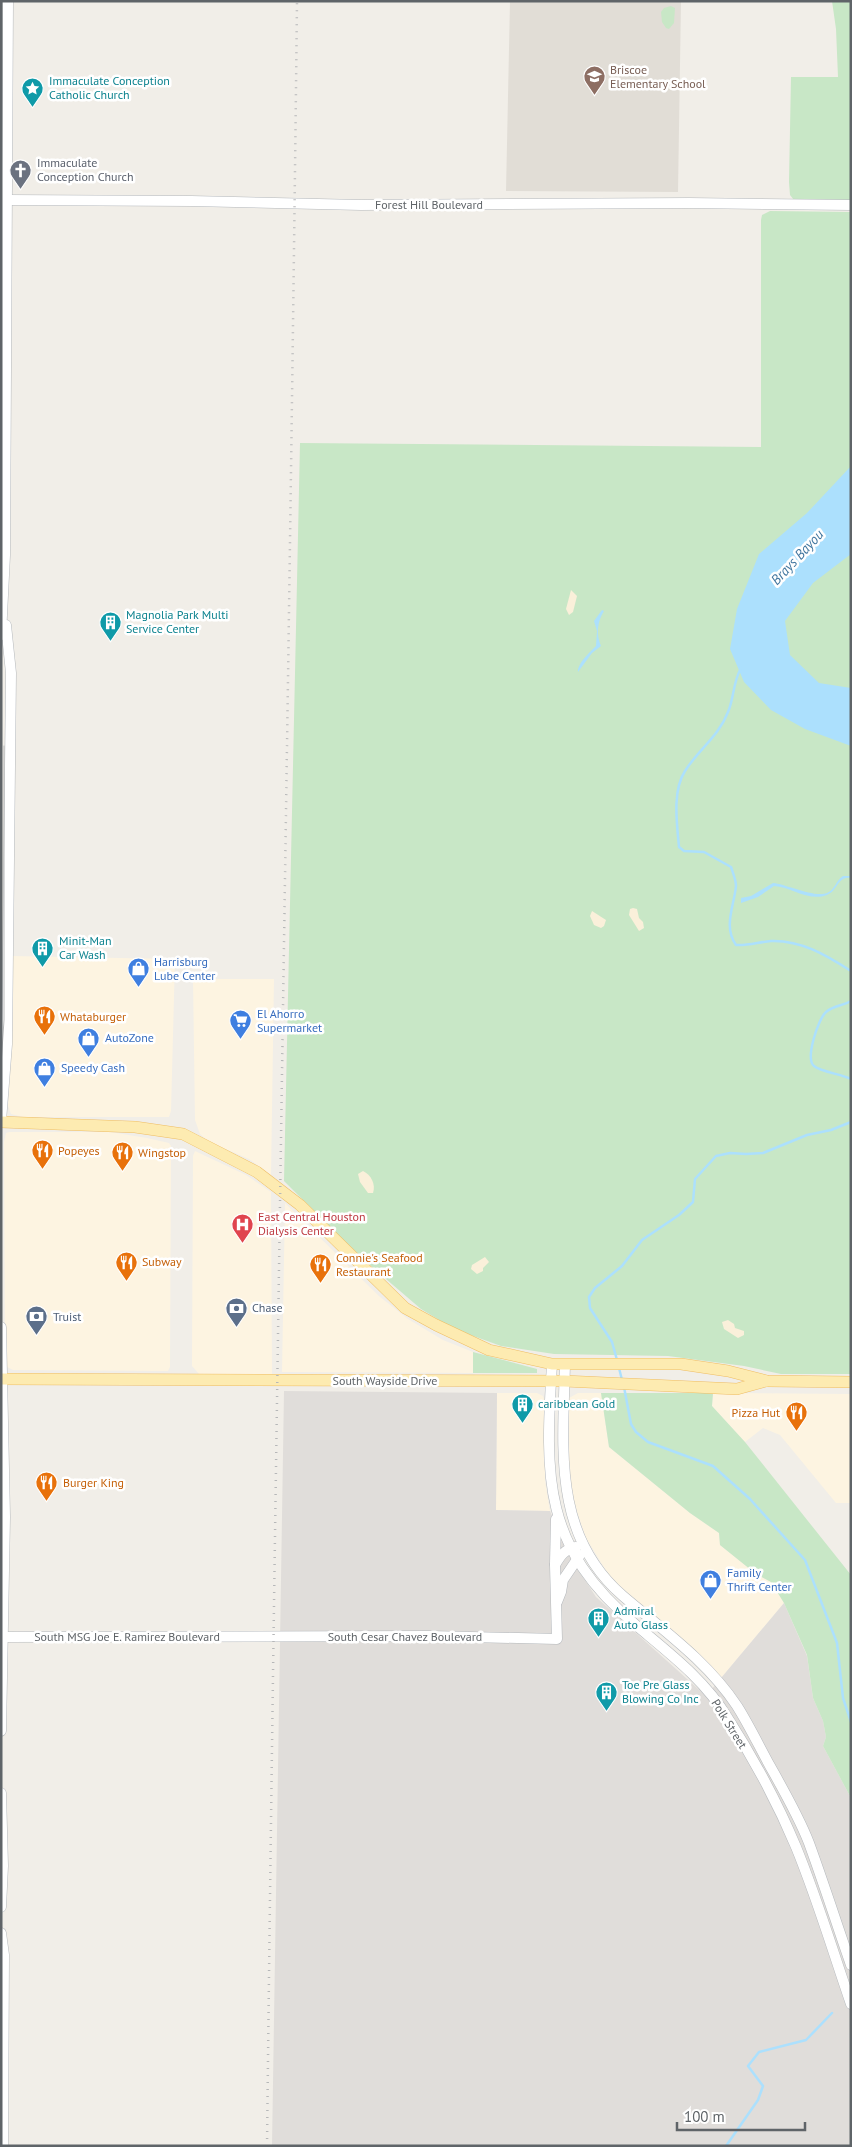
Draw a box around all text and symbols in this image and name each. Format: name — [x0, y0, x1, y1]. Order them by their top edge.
place label: Briscoe Elementary School — [610, 62, 706, 91]
school or university icon: Briscoe Elementary School — [582, 65, 606, 96]
place label: Immaculate Conception Catholic Church — [49, 73, 170, 102]
place icon: Immaculate Conception Catholic Church — [21, 76, 45, 107]
place label: Immaculate Conception Church — [37, 155, 134, 184]
church icon: Immaculate Conception Church — [9, 158, 33, 189]
street label: Forest Hill Boulevard — [375, 197, 483, 212]
water label: Brays Bayou — [767, 526, 827, 588]
place label: Magnolia Park Multi Service Center — [126, 607, 228, 636]
building icon: Magnolia Park Multi Service Center — [98, 610, 122, 641]
place label: Minit-Man Car Wash — [59, 933, 112, 962]
building icon: Minit-Man Car Wash — [31, 936, 55, 967]
place label: Harrisburg Lube Center — [154, 954, 215, 983]
shop icon: Harrisburg Lube Center — [126, 957, 150, 988]
restaurant icon: Whataburger — [32, 1005, 56, 1036]
place label: El Ahorro Supermarket — [257, 1006, 322, 1035]
place label: Whataburger — [60, 1009, 126, 1024]
supermarket icon: El Ahorro Supermarket — [229, 1009, 253, 1040]
shop icon: AutoZone — [77, 1026, 101, 1057]
place label: AutoZone — [105, 1030, 154, 1045]
shop icon: Speedy Cash — [33, 1056, 57, 1087]
place label: Speedy Cash — [61, 1060, 125, 1075]
restaurant icon: Popeyes — [30, 1139, 54, 1170]
restaurant icon: Wingstop — [110, 1141, 134, 1172]
place label: Popeyes — [58, 1143, 100, 1158]
place label: Wingstop — [138, 1145, 186, 1160]
place label: East Central Houston Dialysis Center — [258, 1209, 366, 1238]
hospital icon: East Central Houston Dialysis Center — [230, 1212, 254, 1243]
restaurant icon: Subway — [114, 1250, 138, 1281]
place label: Connie's Seafood Restaurant — [336, 1250, 423, 1279]
restaurant icon: Connie's Seafood Restaurant — [308, 1253, 332, 1284]
place label: Subway — [142, 1254, 182, 1269]
bank icon: Chase — [224, 1296, 248, 1327]
place label: Chase — [252, 1300, 283, 1315]
bank icon: Truist — [25, 1305, 49, 1336]
place label: Truist — [53, 1309, 81, 1324]
street label: South Wayside Drive — [333, 1373, 437, 1388]
building icon: caribbean Gold — [510, 1392, 534, 1423]
place label: caribbean Gold — [538, 1396, 615, 1411]
restaurant icon: Pizza Hut — [784, 1401, 808, 1432]
place label: Pizza Hut — [732, 1405, 780, 1420]
restaurant icon: Burger King — [35, 1471, 59, 1502]
place label: Burger King — [63, 1475, 124, 1490]
place label: Family Thrift Center — [727, 1565, 792, 1594]
shop icon: Family Thrift Center — [699, 1568, 723, 1599]
place label: Admiral Auto Glass — [614, 1603, 668, 1632]
building icon: Admiral Auto Glass — [586, 1606, 610, 1637]
street label: South MSG Joe E. Ramirez Boulevard — [34, 1629, 220, 1644]
street label: South Cesar Chavez Boulevard — [328, 1629, 482, 1644]
place label: Toe Pre Glass Blowing Co Inc — [622, 1677, 699, 1706]
building icon: Toe Pre Glass Blowing Co Inc — [594, 1680, 618, 1711]
street label: Polk Street — [708, 1696, 750, 1751]
scale bar — [677, 2100, 804, 2132]
text: 100 m — [684, 2107, 725, 2126]

